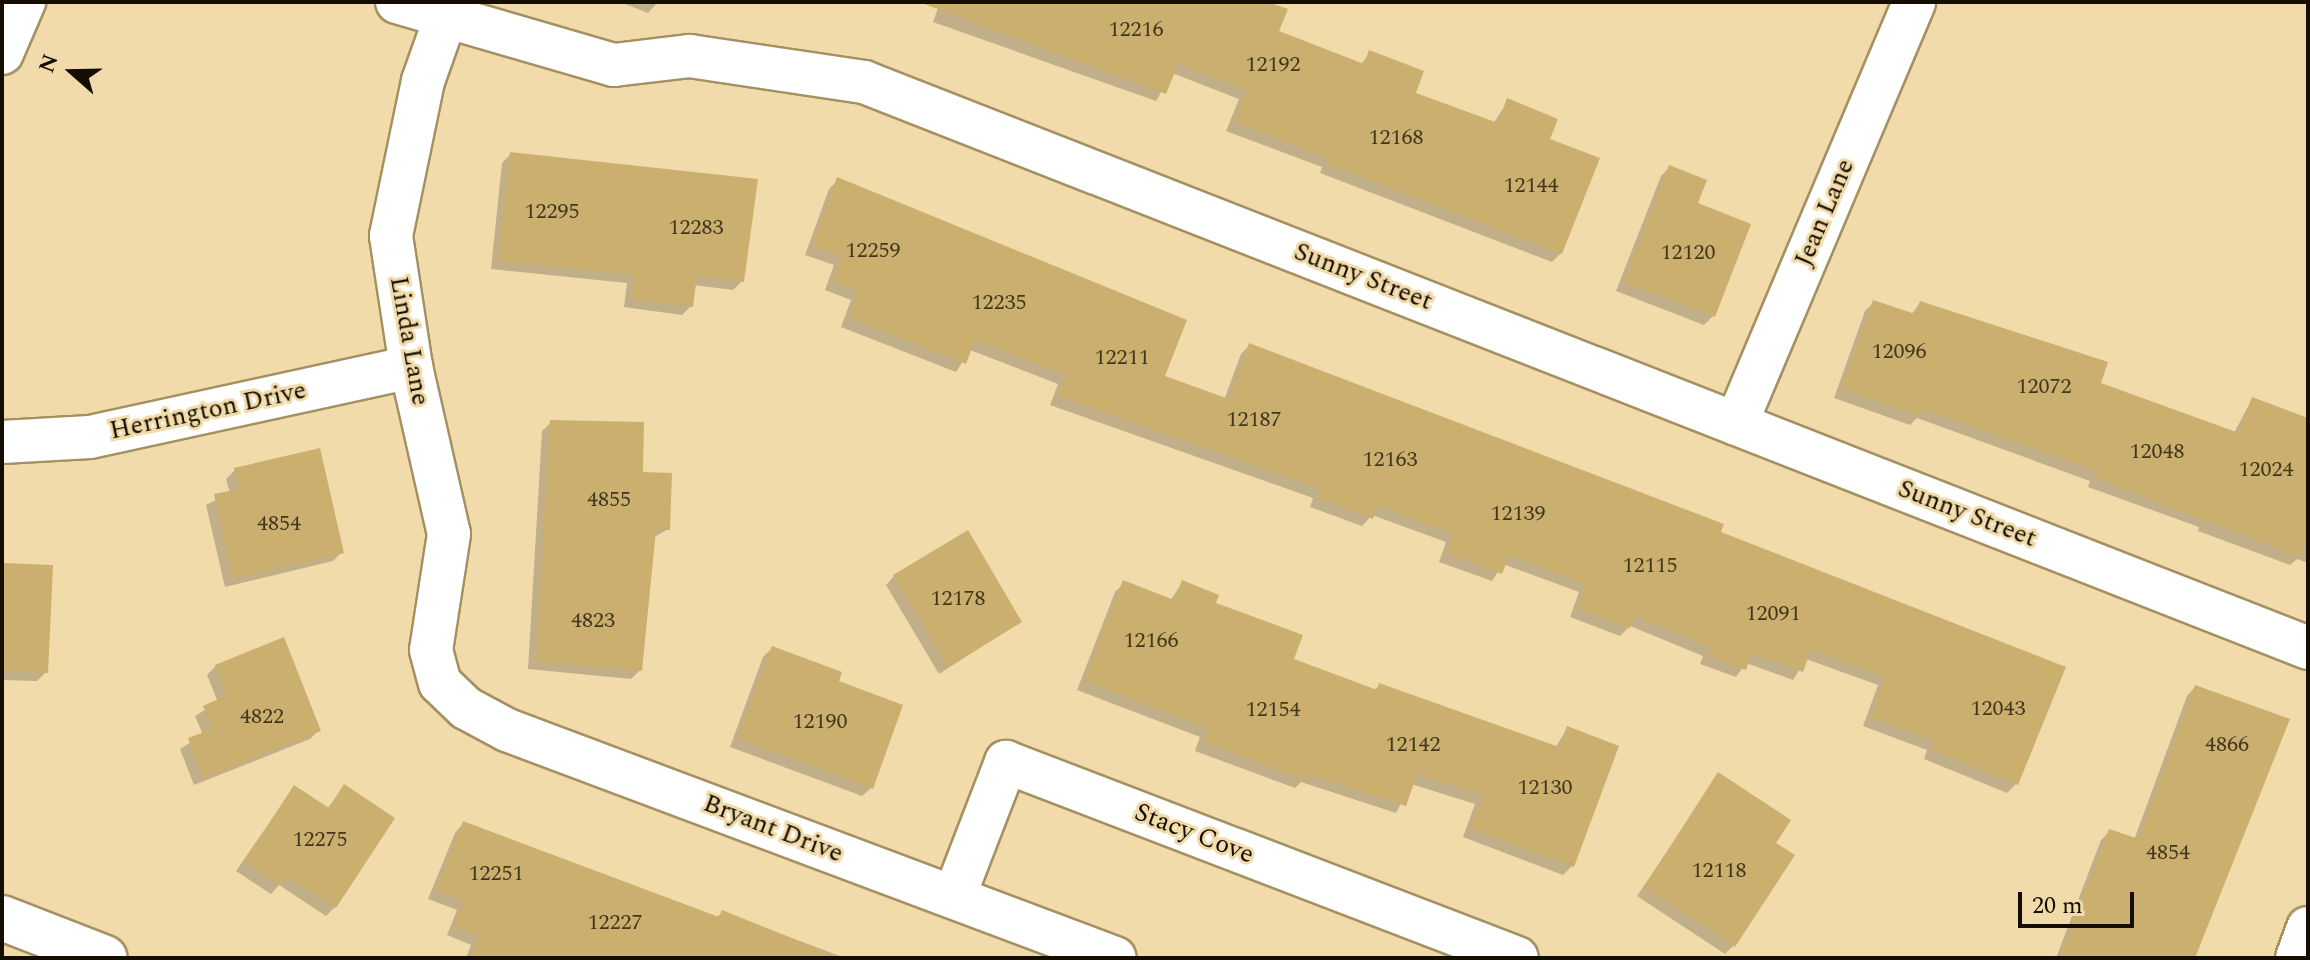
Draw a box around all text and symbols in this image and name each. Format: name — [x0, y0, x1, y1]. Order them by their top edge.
house number: 12216 — [1109, 17, 1163, 43]
north arrow — [32, 32, 112, 112]
text: N — [30, 50, 68, 78]
house number: 12192 — [1246, 52, 1300, 78]
house number: 12168 — [1369, 125, 1423, 151]
street label: Jean Lane — [1788, 155, 1862, 271]
house number: 12144 — [1504, 173, 1558, 199]
house number: 12295 — [525, 199, 579, 225]
house number: 12283 — [669, 215, 723, 241]
street label: Sunny Street — [1289, 236, 1437, 318]
house number: 12259 — [846, 238, 900, 264]
house number: 12120 — [1661, 240, 1715, 266]
street label: Linda Lane — [382, 274, 436, 408]
house number: 12235 — [972, 290, 1026, 316]
house number: 12096 — [1872, 339, 1926, 365]
house number: 12211 — [1095, 345, 1149, 371]
house number: 12072 — [2017, 374, 2071, 400]
street label: Herrington Drive — [107, 375, 309, 447]
house number: 12187 — [1227, 407, 1281, 433]
house number: 12048 — [2130, 439, 2184, 465]
house number: 12163 — [1363, 447, 1417, 473]
house number: 12024 — [2239, 457, 2293, 483]
street label: Sunny Street — [1893, 473, 2041, 555]
house number: 4855 — [587, 487, 631, 513]
house number: 12139 — [1491, 501, 1545, 527]
house number: 4854 — [257, 511, 301, 537]
house number: 12115 — [1623, 553, 1677, 579]
house number: 12178 — [931, 586, 985, 612]
house number: 12091 — [1746, 601, 1800, 627]
house number: 4823 — [571, 608, 615, 634]
house number: 12166 — [1124, 628, 1178, 654]
house number: 12043 — [1971, 696, 2025, 722]
house number: 12154 — [1246, 697, 1300, 723]
house number: 4822 — [240, 704, 284, 730]
house number: 12190 — [793, 709, 847, 735]
house number: 12142 — [1386, 732, 1440, 758]
house number: 4866 — [2205, 732, 2249, 758]
house number: 12130 — [1518, 775, 1572, 801]
street label: Bryant Drive — [699, 788, 847, 870]
street label: Stacy Cove — [1130, 797, 1258, 871]
house number: 12275 — [293, 827, 347, 853]
house number: 4854 — [2146, 840, 2190, 866]
house number: 12118 — [1692, 858, 1746, 884]
house number: 12251 — [469, 861, 523, 887]
scale bar — [2022, 876, 2138, 926]
text: 20 m — [2032, 888, 2083, 924]
house number: 12227 — [588, 910, 642, 936]

